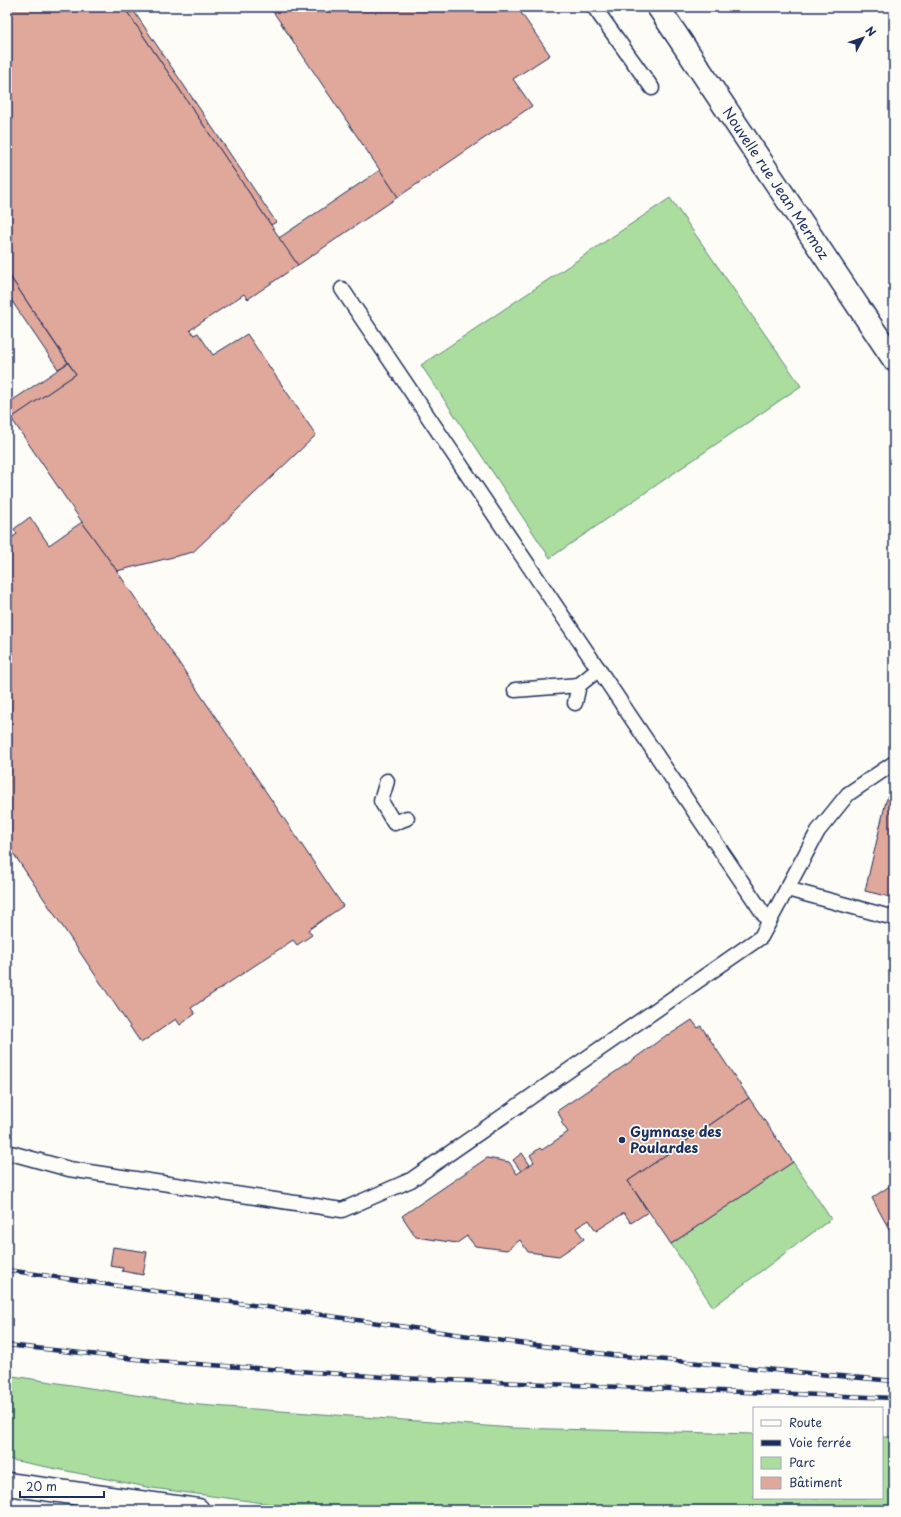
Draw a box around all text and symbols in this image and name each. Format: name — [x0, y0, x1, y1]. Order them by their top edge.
north arrow — [843, 18, 883, 58]
text: N — [862, 22, 881, 40]
street label: Nouvelle rue Jean Mermoz — [718, 103, 835, 263]
place label: Gymnase des Poulardes — [630, 1121, 722, 1158]
marker: Gymnase des Poulardes — [617, 1135, 627, 1145]
legend — [753, 1407, 883, 1499]
text: Route — [789, 1413, 822, 1431]
text: Voie ferrée — [789, 1433, 851, 1451]
text: Parc — [789, 1453, 815, 1471]
scale bar — [20, 1473, 104, 1499]
text: Bâtiment — [789, 1473, 842, 1491]
text: 20 m — [26, 1477, 57, 1495]

